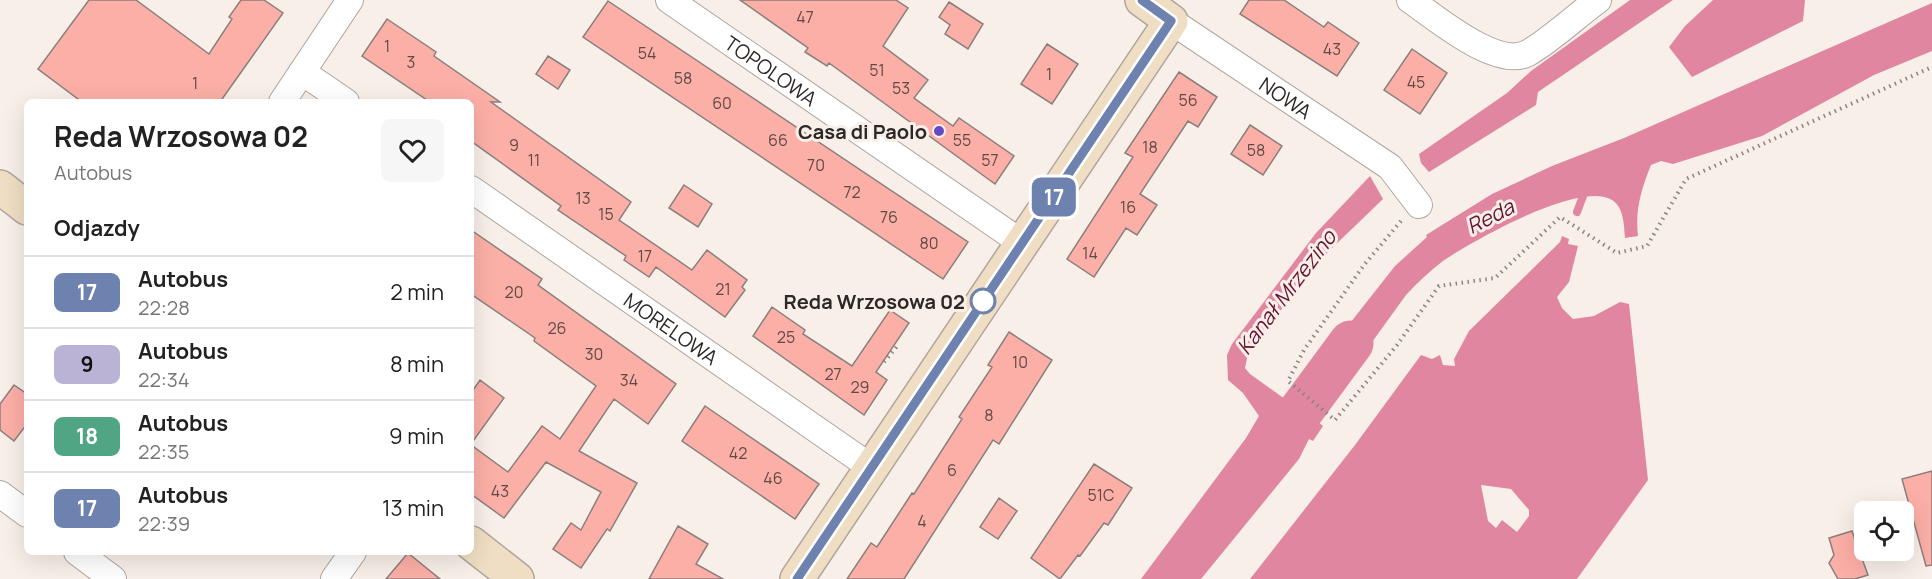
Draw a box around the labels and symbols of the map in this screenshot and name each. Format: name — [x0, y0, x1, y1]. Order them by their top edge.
house number: 47 — [796, 6, 814, 28]
street label: TOPOLOWA — [720, 29, 823, 112]
house number: 1 — [384, 35, 390, 57]
house number: 43 — [1323, 38, 1341, 60]
house number: 54 — [638, 42, 656, 64]
house number: 3 — [407, 51, 415, 73]
house number: 51 — [869, 59, 885, 81]
house number: 1 — [1046, 63, 1052, 85]
house number: 58 — [674, 67, 692, 89]
street label: NOWA — [1254, 70, 1318, 125]
house number: 45 — [1407, 71, 1425, 93]
house number: 1 — [192, 72, 198, 94]
house number: 53 — [892, 77, 910, 99]
house number: 56 — [1178, 89, 1198, 111]
house number: 60 — [712, 92, 732, 114]
place label: Casa di Paolo — [798, 118, 927, 145]
marker: Casa di Paolo — [932, 124, 946, 138]
house number: 66 — [768, 129, 788, 151]
house number: 55 — [953, 129, 971, 151]
house number: 9 — [509, 134, 519, 156]
house number: 18 — [1142, 136, 1158, 158]
house number: 58 — [1247, 139, 1265, 161]
house number: 11 — [528, 149, 540, 171]
house number: 57 — [981, 149, 999, 171]
house number: 70 — [807, 154, 825, 176]
line badge: 17 — [1027, 178, 1081, 216]
house number: 72 — [843, 181, 861, 203]
house number: 13 — [575, 187, 591, 209]
water label: Reda — [1462, 192, 1520, 240]
house number: 16 — [1120, 196, 1136, 218]
house number: 15 — [598, 203, 614, 225]
house number: 76 — [880, 206, 898, 228]
water label: Kanał Mrzezino — [1230, 223, 1343, 360]
house number: 80 — [919, 232, 939, 254]
house number: 14 — [1082, 242, 1098, 264]
house number: 17 — [638, 245, 652, 267]
house number: 21 — [715, 278, 731, 300]
house number: 20 — [505, 281, 523, 303]
street label: MORELOWA — [619, 286, 724, 371]
place label: Reda Wrzosowa 02 — [784, 288, 965, 315]
marker: Reda Wrzosowa 02 — [970, 288, 996, 314]
house number: 26 — [547, 317, 567, 339]
house number: 25 — [777, 326, 795, 348]
house number: 30 — [585, 343, 603, 365]
house number: 10 — [1012, 351, 1028, 373]
house number: 27 — [824, 363, 842, 385]
house number: 34 — [620, 369, 638, 391]
house number: 29 — [850, 376, 870, 398]
house number: 8 — [984, 404, 994, 426]
house number: 42 — [729, 442, 747, 464]
house number: 6 — [947, 459, 957, 481]
house number: 46 — [763, 467, 783, 489]
house number: 43 — [491, 480, 509, 502]
house number: 51C — [1088, 484, 1114, 506]
house number: 4 — [917, 510, 927, 532]

